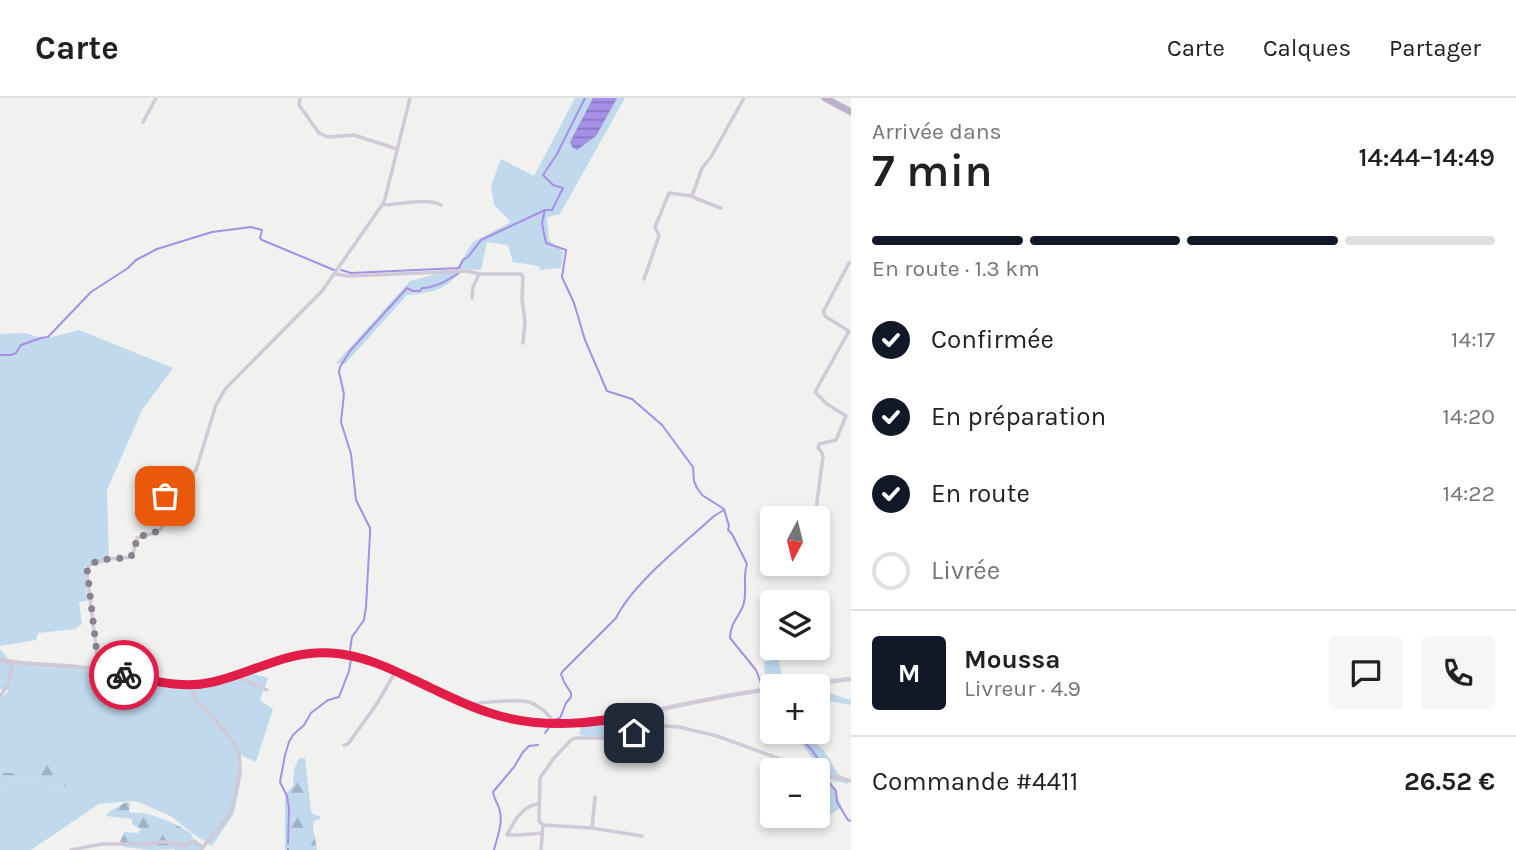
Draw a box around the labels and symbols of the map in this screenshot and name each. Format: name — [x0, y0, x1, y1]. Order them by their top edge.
pin — [135, 466, 195, 526]
north arrow — [760, 506, 830, 576]
courier — [89, 640, 159, 710]
pin — [604, 703, 664, 763]

